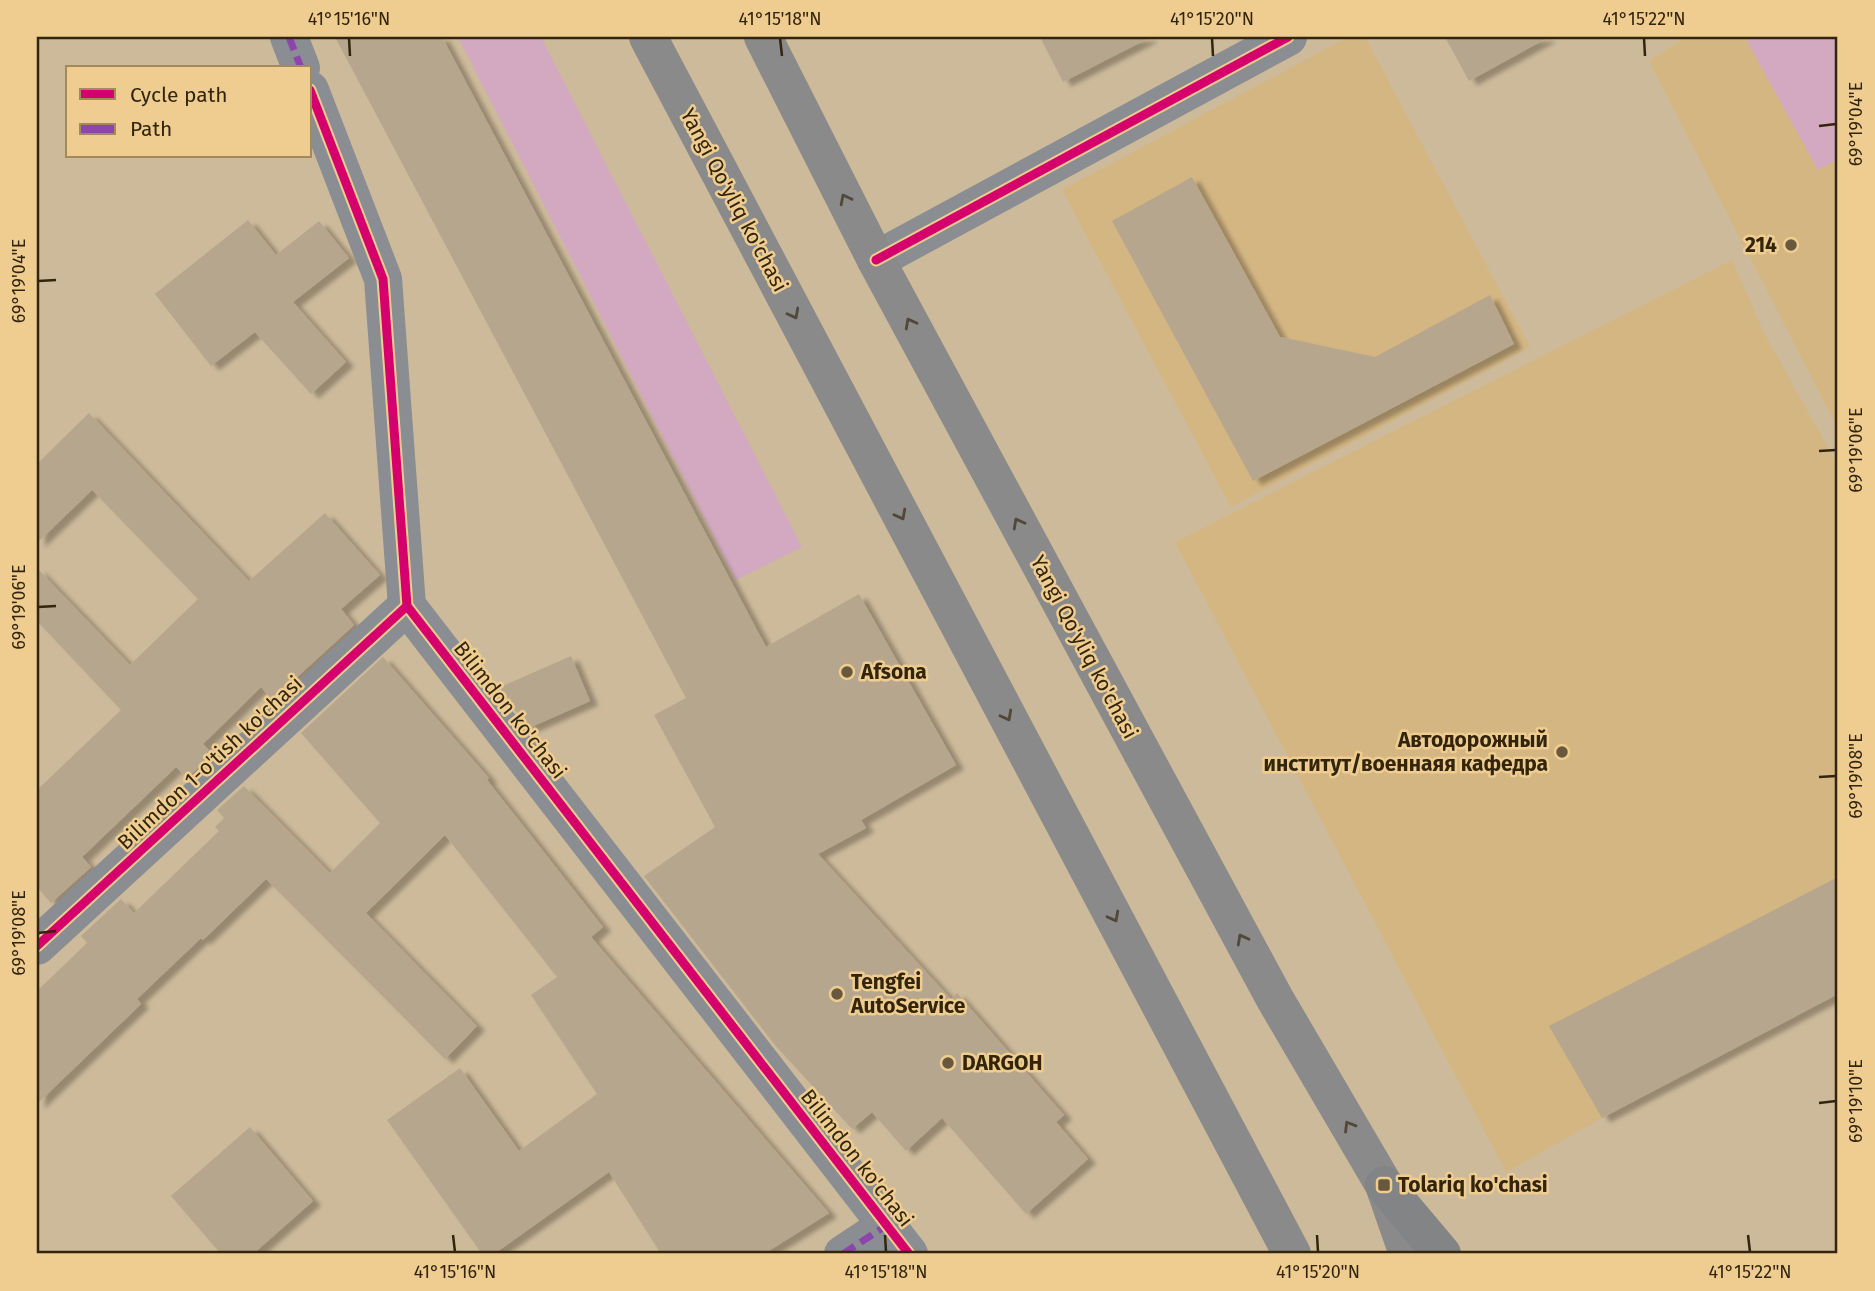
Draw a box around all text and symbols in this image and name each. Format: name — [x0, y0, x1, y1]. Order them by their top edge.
text: 41°15'16"N — [308, 8, 390, 30]
text: 41°15'18"N — [739, 8, 821, 30]
text: 41°15'20"N — [1170, 8, 1254, 30]
text: 41°15'22"N — [1602, 8, 1686, 30]
legend — [66, 66, 312, 158]
text: Cycle path — [130, 82, 228, 108]
text: 69°19'04"E — [1845, 82, 1867, 166]
street label: Yangi Qo'yliq ko'chasi — [675, 104, 793, 296]
text: Path — [130, 116, 172, 142]
one-way arrow — [840, 194, 854, 206]
place label: 214 — [1745, 232, 1777, 258]
marker: 214 — [1783, 237, 1799, 253]
text: 69°19'04"E — [8, 239, 30, 323]
one-way arrow — [786, 306, 800, 319]
one-way arrow — [904, 318, 918, 330]
text: 69°19'06"E — [1845, 407, 1867, 493]
one-way arrow — [892, 508, 906, 520]
one-way arrow — [1012, 518, 1026, 530]
street label: Yangi Qo'yliq ko'chasi — [1025, 551, 1143, 743]
text: 69°19'06"E — [8, 564, 30, 650]
street label: Bilimdon ko'chasi — [448, 636, 572, 784]
place label: Afsona — [860, 659, 927, 685]
marker: Afsona — [839, 664, 855, 680]
street label: Bilimdon 1-o'tish ko'chasi — [112, 671, 308, 855]
one-way arrow — [999, 709, 1012, 721]
place label: Автодорожный институт/военнаяя кафедра — [1263, 727, 1548, 777]
text: 69°19'08"E — [1845, 733, 1867, 819]
marker: Автодорожный институт/военнаяя кафедра — [1554, 744, 1570, 760]
text: 69°19'08"E — [8, 890, 30, 976]
one-way arrow — [1105, 910, 1119, 922]
one-way arrow — [1237, 934, 1250, 946]
place label: Tengfei AutoService — [850, 969, 966, 1019]
marker: Tengfei AutoService — [829, 986, 845, 1002]
place label: DARGOH — [962, 1050, 1043, 1076]
marker: DARGOH — [940, 1055, 956, 1071]
text: 69°19'10"E — [1845, 1059, 1867, 1143]
street label: Bilimdon ko'chasi — [795, 1084, 919, 1232]
one-way arrow — [1344, 1120, 1357, 1133]
place label: Tolariq ko'chasi — [1398, 1172, 1548, 1198]
marker: Tolariq ko'chasi — [1376, 1177, 1392, 1193]
text: 41°15'16"N — [414, 1261, 496, 1283]
text: 41°15'18"N — [845, 1261, 927, 1283]
text: 41°15'20"N — [1276, 1261, 1360, 1283]
text: 41°15'22"N — [1708, 1261, 1792, 1283]

